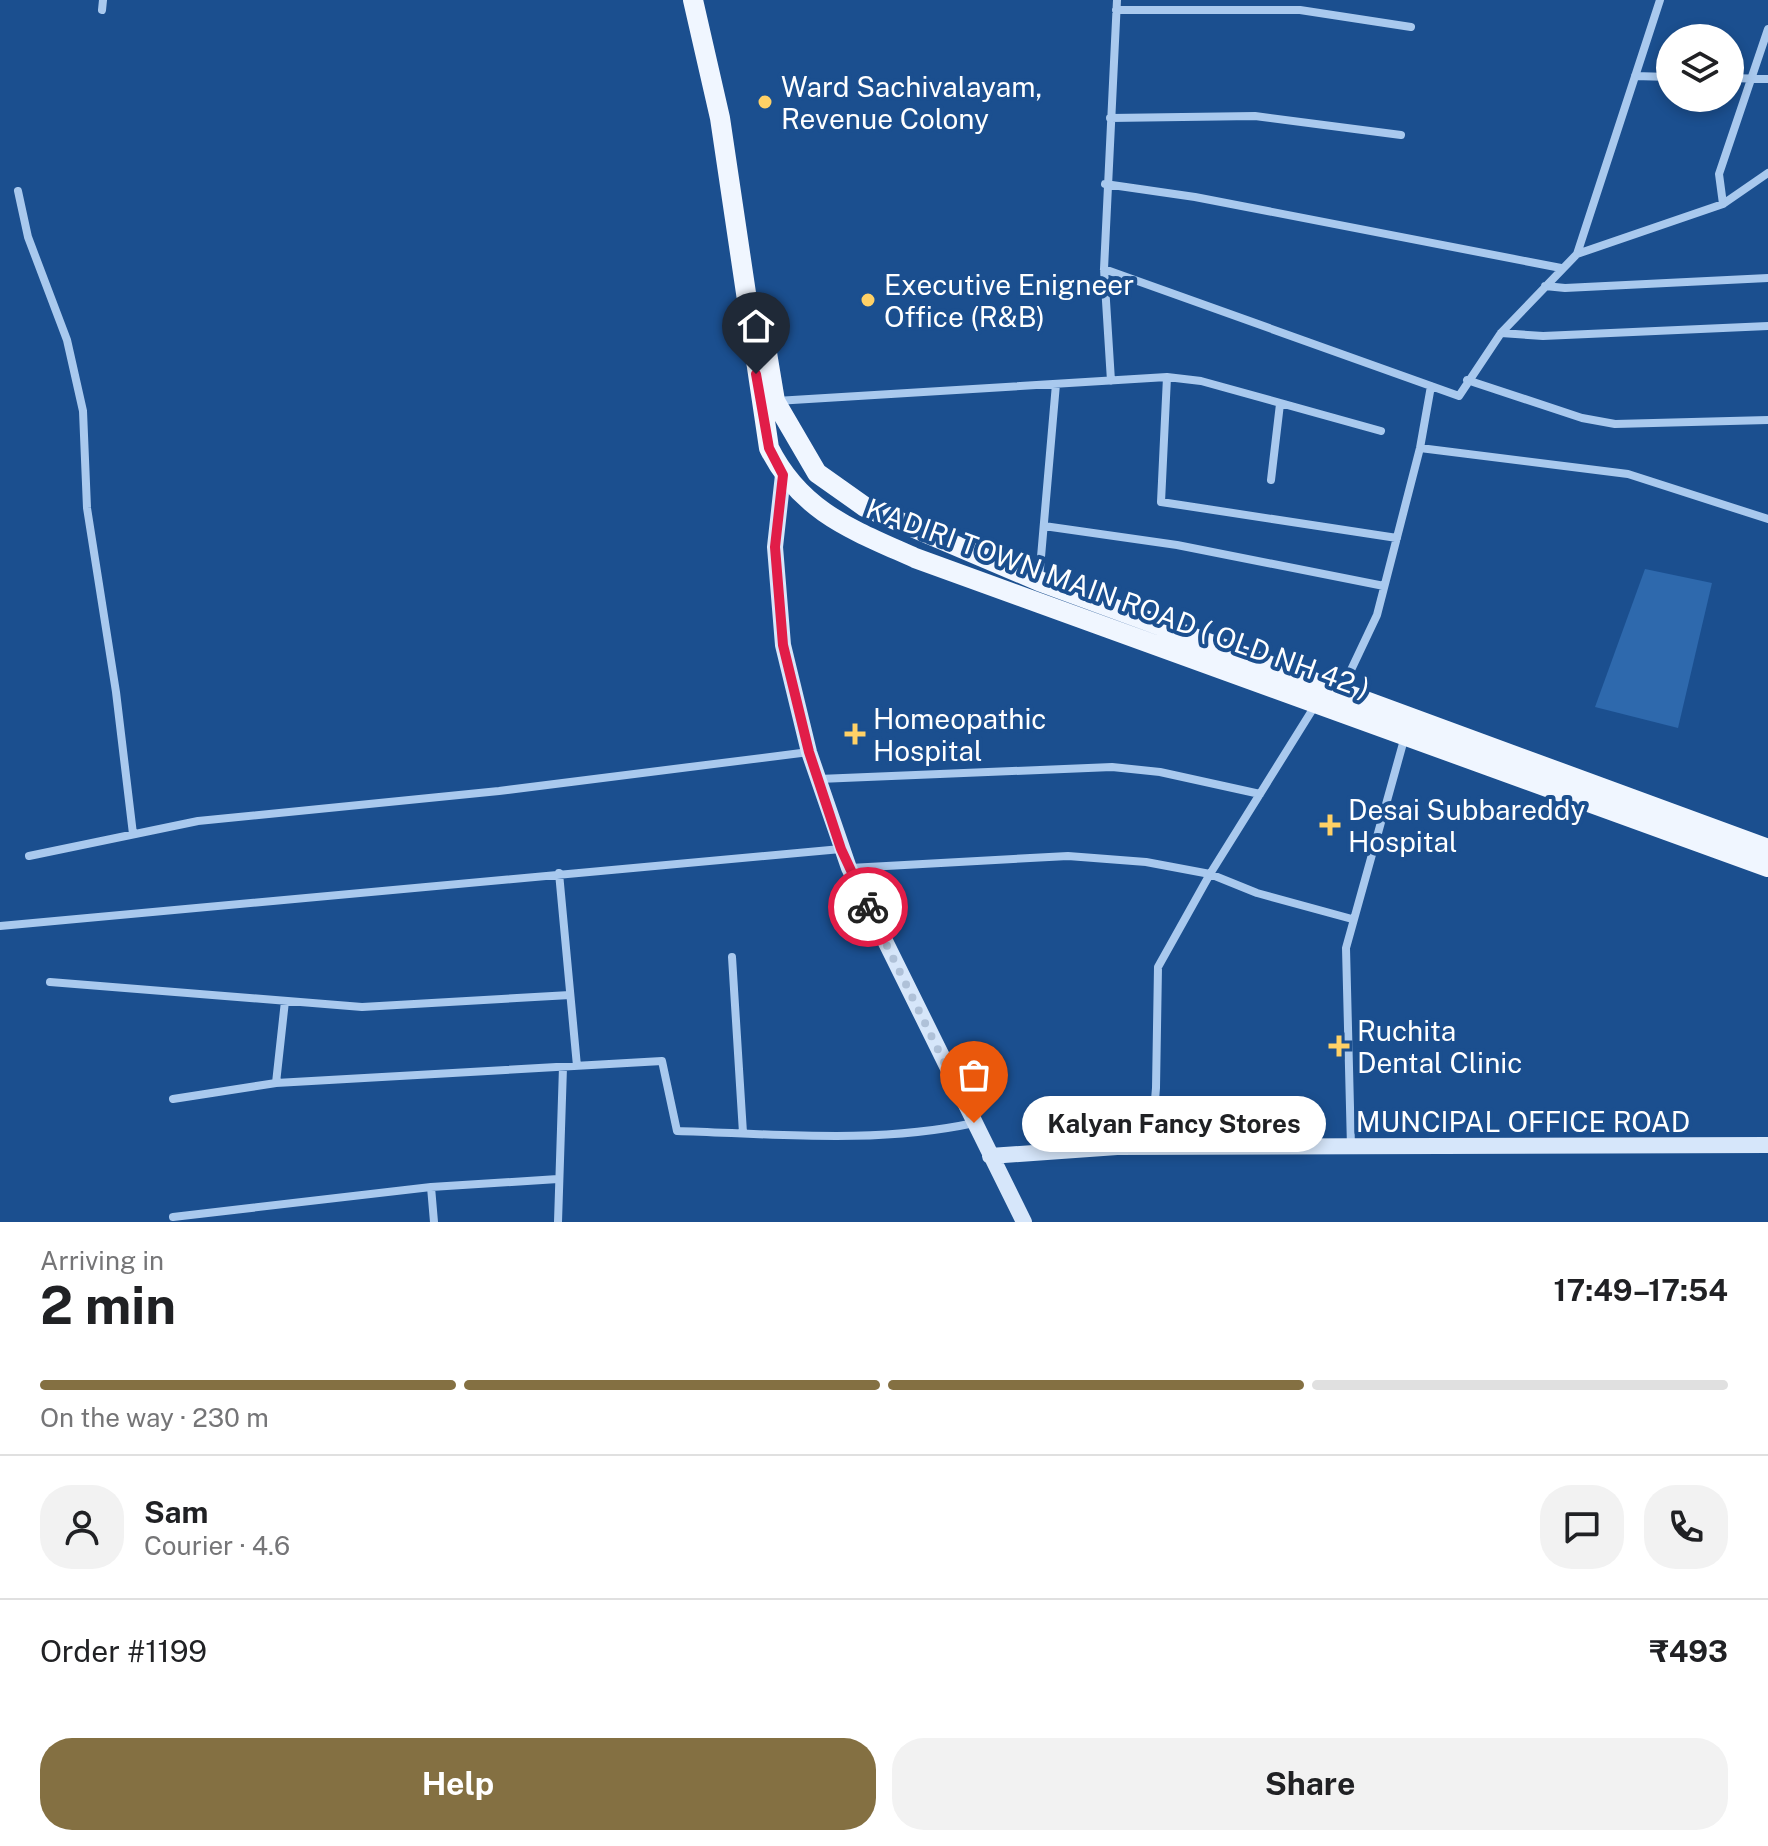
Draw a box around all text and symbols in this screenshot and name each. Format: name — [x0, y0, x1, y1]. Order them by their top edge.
map controls — [1656, 24, 1744, 112]
button: layers — [1656, 24, 1744, 112]
place label: Ward Sachivalayam, Revenue Colony — [781, 70, 1042, 135]
marker: Ward Sachivalayam, Revenue Colony — [756, 93, 774, 111]
place label: Executive Enigneer Office (R&B) — [884, 268, 1134, 333]
marker: Executive Enigneer Office (R&B) — [859, 291, 877, 309]
pin — [722, 292, 790, 374]
icon: home — [734, 304, 778, 348]
street label: KADIRI TOWN MAIN ROAD ( OLD NH 42 ) — [862, 491, 1374, 705]
place label: Homeopathic Hospital — [873, 702, 1047, 767]
marker: Homeopathic Hospital — [844, 723, 866, 745]
place label: Desai Subbareddy Hospital — [1348, 793, 1586, 858]
marker: Desai Subbareddy Hospital — [1319, 814, 1341, 836]
courier — [828, 867, 908, 947]
icon: bike — [846, 885, 890, 929]
place label: Ruchita Dental Clinic — [1357, 1014, 1522, 1079]
marker: Ruchita Dental Clinic — [1328, 1035, 1350, 1057]
pin — [940, 1041, 1008, 1123]
icon: bag — [952, 1053, 996, 1097]
callout: Kalyan Fancy Stores — [1022, 1095, 1326, 1151]
street label: MUNCIPAL OFFICE ROAD — [1356, 1105, 1690, 1138]
text: Kalyan Fancy Stores — [1047, 1108, 1301, 1139]
text: Arriving in — [40, 1245, 164, 1276]
text: 17:49–17:54 — [1554, 1272, 1728, 1308]
text: 2 min — [40, 1275, 176, 1336]
text: On the way · 230 m — [40, 1402, 269, 1433]
button: person — [40, 1485, 124, 1569]
button: chat — [1540, 1485, 1624, 1569]
button: phone — [1644, 1485, 1728, 1569]
text: Sam — [144, 1494, 208, 1530]
text: Courier · 4.6 — [144, 1530, 290, 1561]
text: Order #1199 — [40, 1633, 207, 1669]
text: ₹493 — [1649, 1633, 1728, 1669]
button: Help — [40, 1738, 876, 1830]
button: Share — [892, 1738, 1728, 1830]

